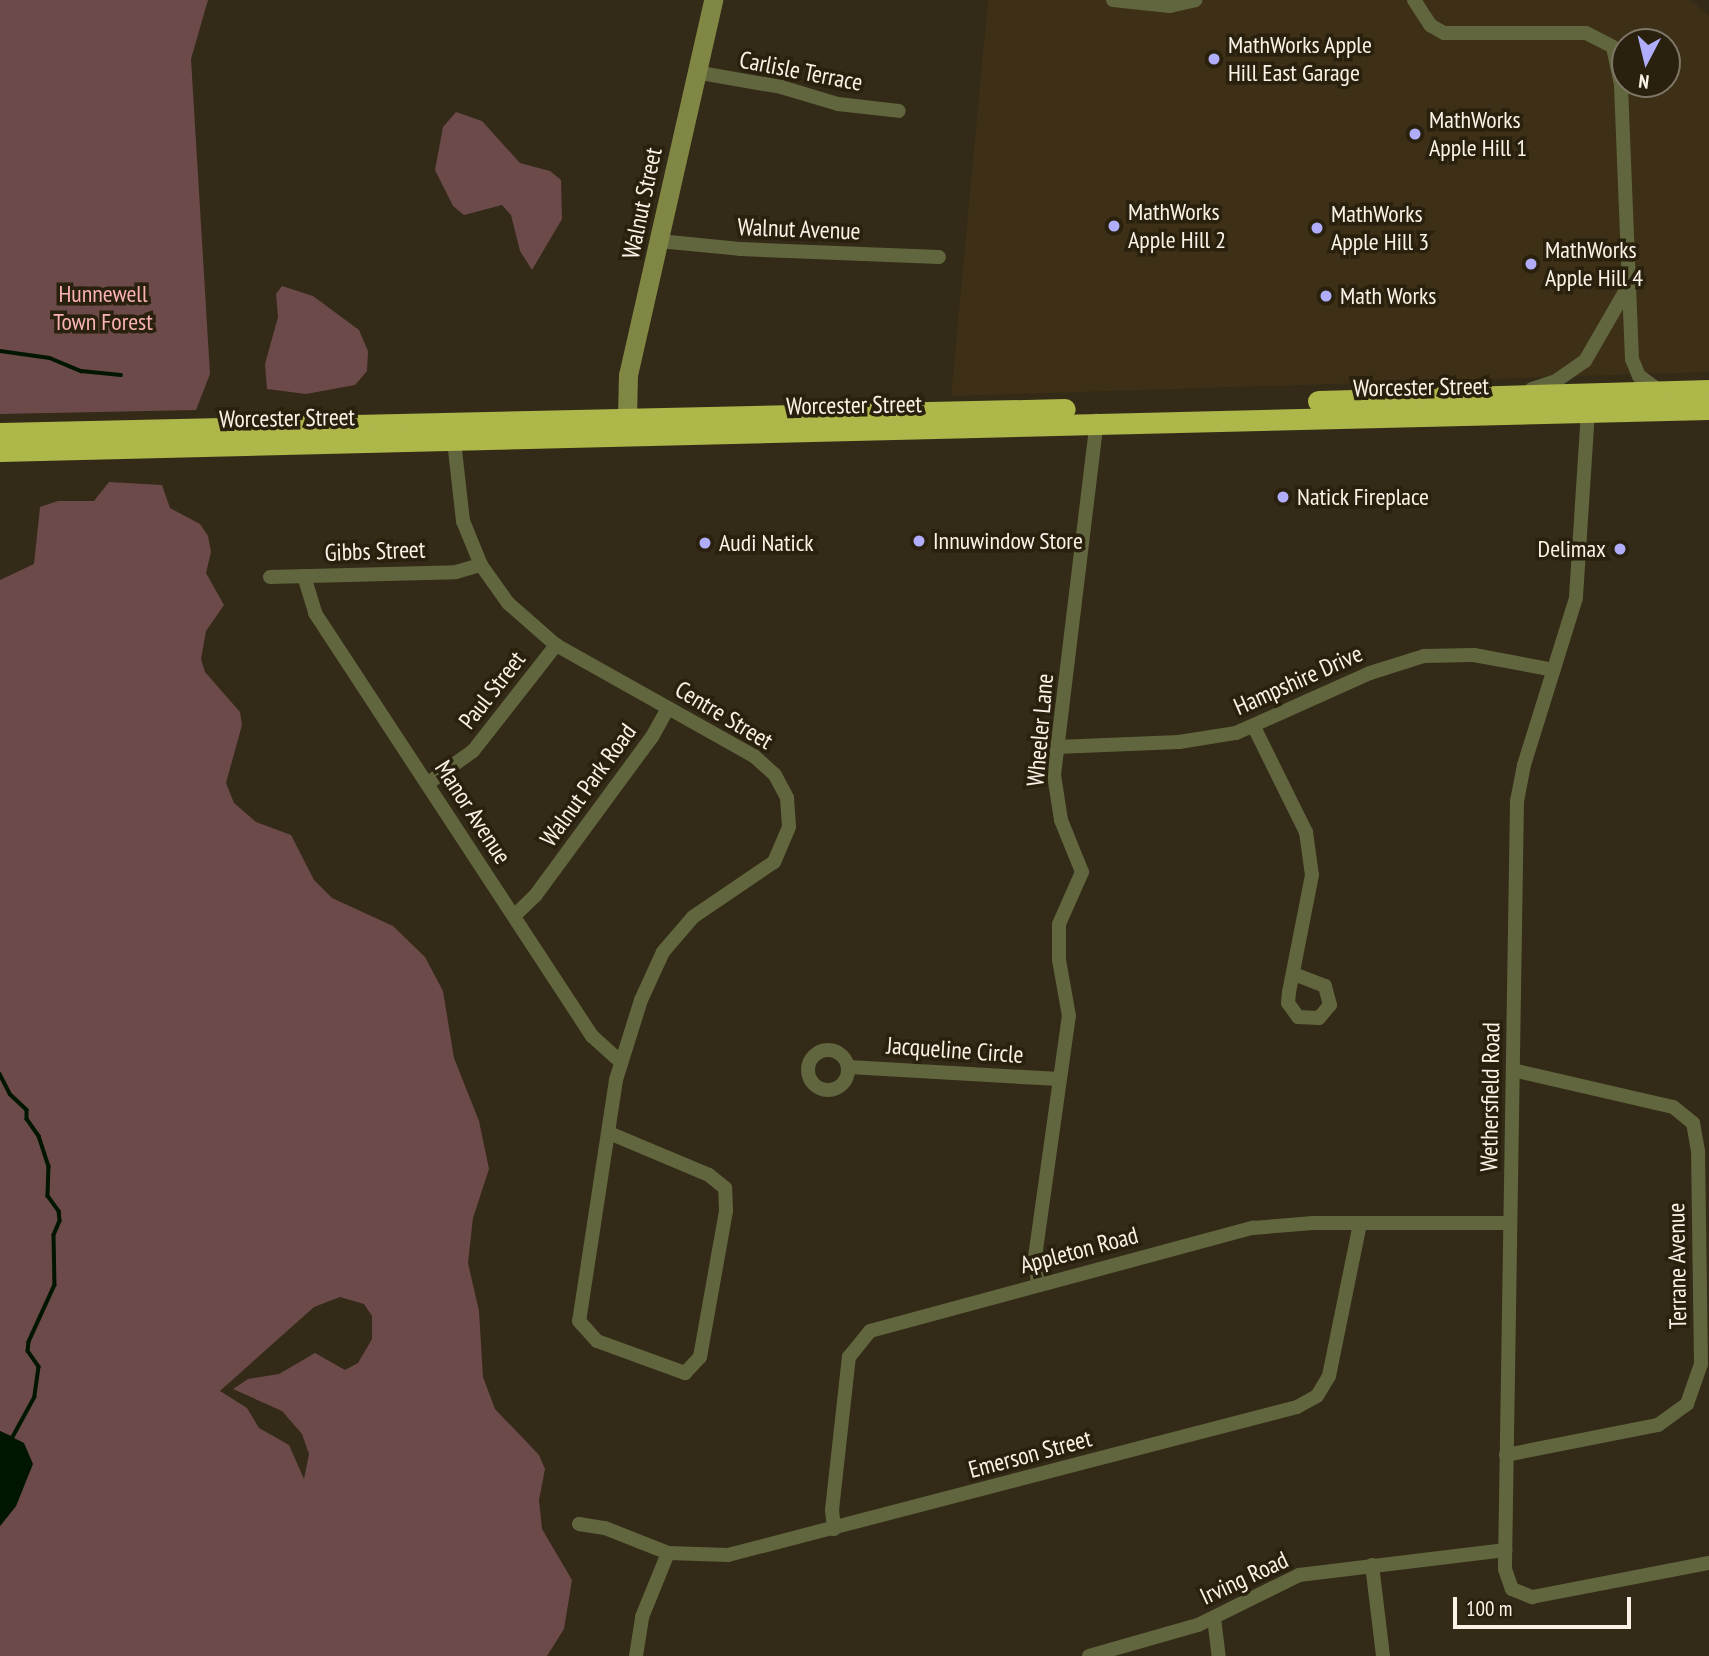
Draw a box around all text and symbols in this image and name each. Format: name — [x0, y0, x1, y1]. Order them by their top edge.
north arrow — [1611, 28, 1681, 98]
place label: MathWorks Apple Hill East Garage — [1228, 31, 1373, 87]
street label: Carlisle Terrace — [737, 45, 865, 97]
marker: MathWorks Apple Hill East Garage — [1206, 51, 1222, 67]
text: N — [1637, 69, 1650, 94]
place label: MathWorks Apple Hill 1 — [1429, 106, 1527, 162]
marker: MathWorks Apple Hill 1 — [1407, 126, 1423, 142]
street label: Walnut Street — [616, 145, 668, 261]
place label: MathWorks Apple Hill 2 — [1128, 198, 1226, 254]
place label: MathWorks Apple Hill 3 — [1331, 200, 1429, 256]
street label: Walnut Avenue — [737, 212, 861, 246]
marker: MathWorks Apple Hill 2 — [1106, 218, 1122, 234]
marker: MathWorks Apple Hill 3 — [1309, 220, 1325, 236]
place label: MathWorks Apple Hill 4 — [1545, 236, 1643, 292]
marker: MathWorks Apple Hill 4 — [1523, 256, 1539, 272]
park label: Hunnewell Town Forest — [53, 280, 153, 336]
place label: Math Works — [1340, 282, 1437, 310]
marker: Math Works — [1318, 288, 1334, 304]
street label: Worcester Street — [1353, 371, 1489, 403]
street label: Worcester Street — [786, 389, 922, 421]
street label: Worcester Street — [219, 402, 355, 434]
place label: Natick Fireplace — [1297, 483, 1430, 511]
marker: Natick Fireplace — [1275, 489, 1291, 505]
place label: Innuwindow Store — [933, 527, 1083, 555]
place label: Audi Natick — [719, 529, 814, 557]
marker: Innuwindow Store — [911, 533, 927, 549]
street label: Gibbs Street — [324, 535, 426, 567]
marker: Audi Natick — [697, 535, 713, 551]
place label: Delimax — [1538, 535, 1606, 563]
marker: Delimax — [1612, 541, 1628, 557]
street label: Hampshire Drive — [1229, 639, 1367, 721]
street label: Paul Street — [453, 645, 531, 735]
street label: Wheeler Lane — [1021, 672, 1059, 788]
street label: Centre Street — [670, 675, 778, 755]
street label: Walnut Park Road — [534, 718, 642, 852]
street label: Manor Avenue — [429, 755, 517, 869]
street label: Wethersfield Road — [1474, 1022, 1506, 1172]
street label: Jacqueline Circle — [885, 1031, 1025, 1069]
street label: Terrane Avenue — [1661, 1202, 1693, 1330]
street label: Appleton Road — [1017, 1220, 1141, 1280]
street label: Emerson Street — [965, 1424, 1095, 1484]
street label: Irving Road — [1195, 1545, 1293, 1611]
scale bar — [1457, 1582, 1636, 1626]
text: 100 m — [1466, 1595, 1512, 1622]

